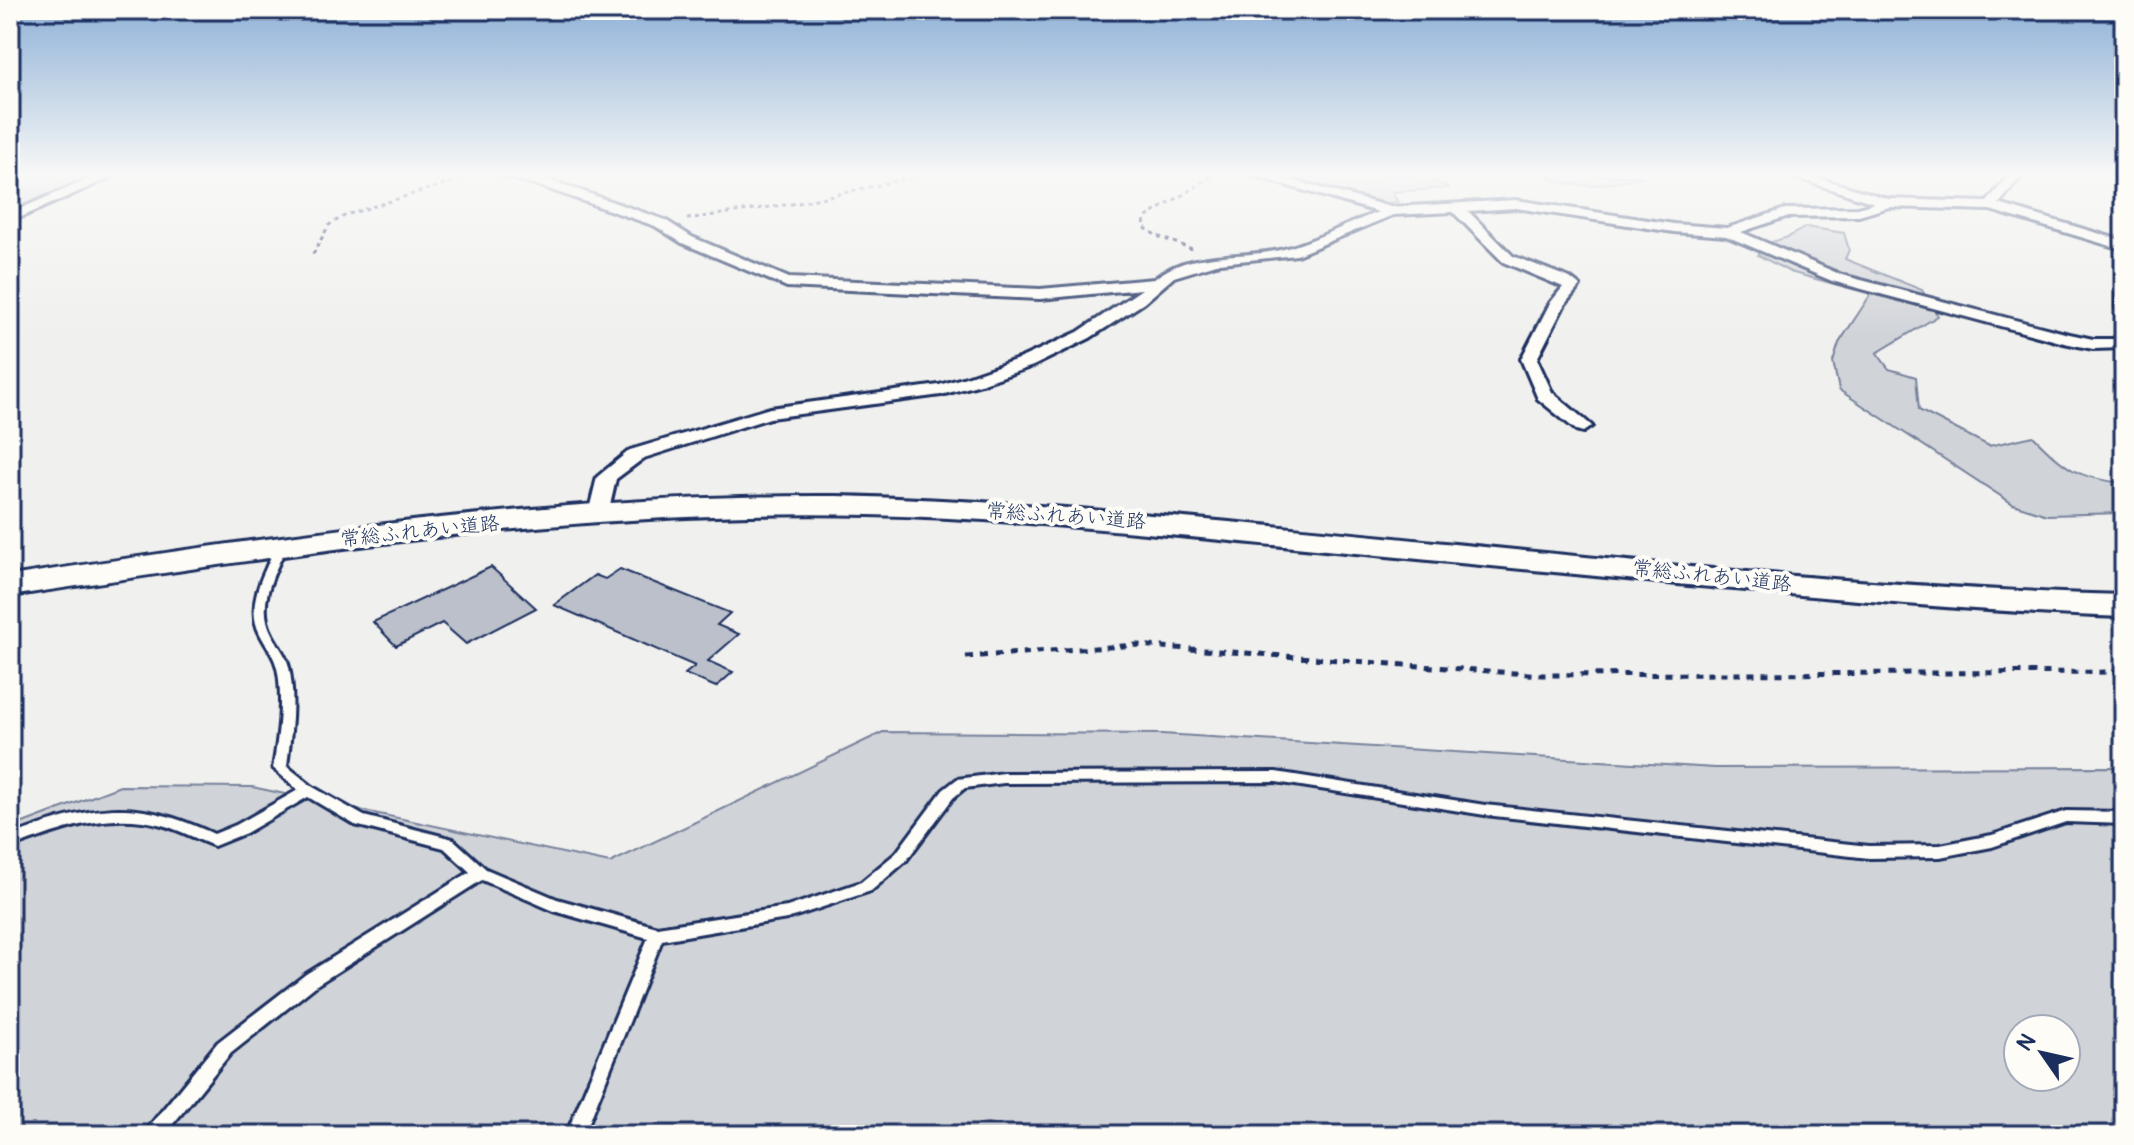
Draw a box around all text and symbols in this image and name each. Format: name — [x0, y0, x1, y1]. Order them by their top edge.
street label: 常総ふれあい道路 — [985, 498, 1147, 534]
street label: 常総ふれあい道路 — [339, 510, 501, 552]
street label: 常総ふれあい道路 — [1631, 555, 1793, 597]
north arrow — [2002, 1013, 2082, 1093]
text: N — [2010, 1028, 2042, 1056]

